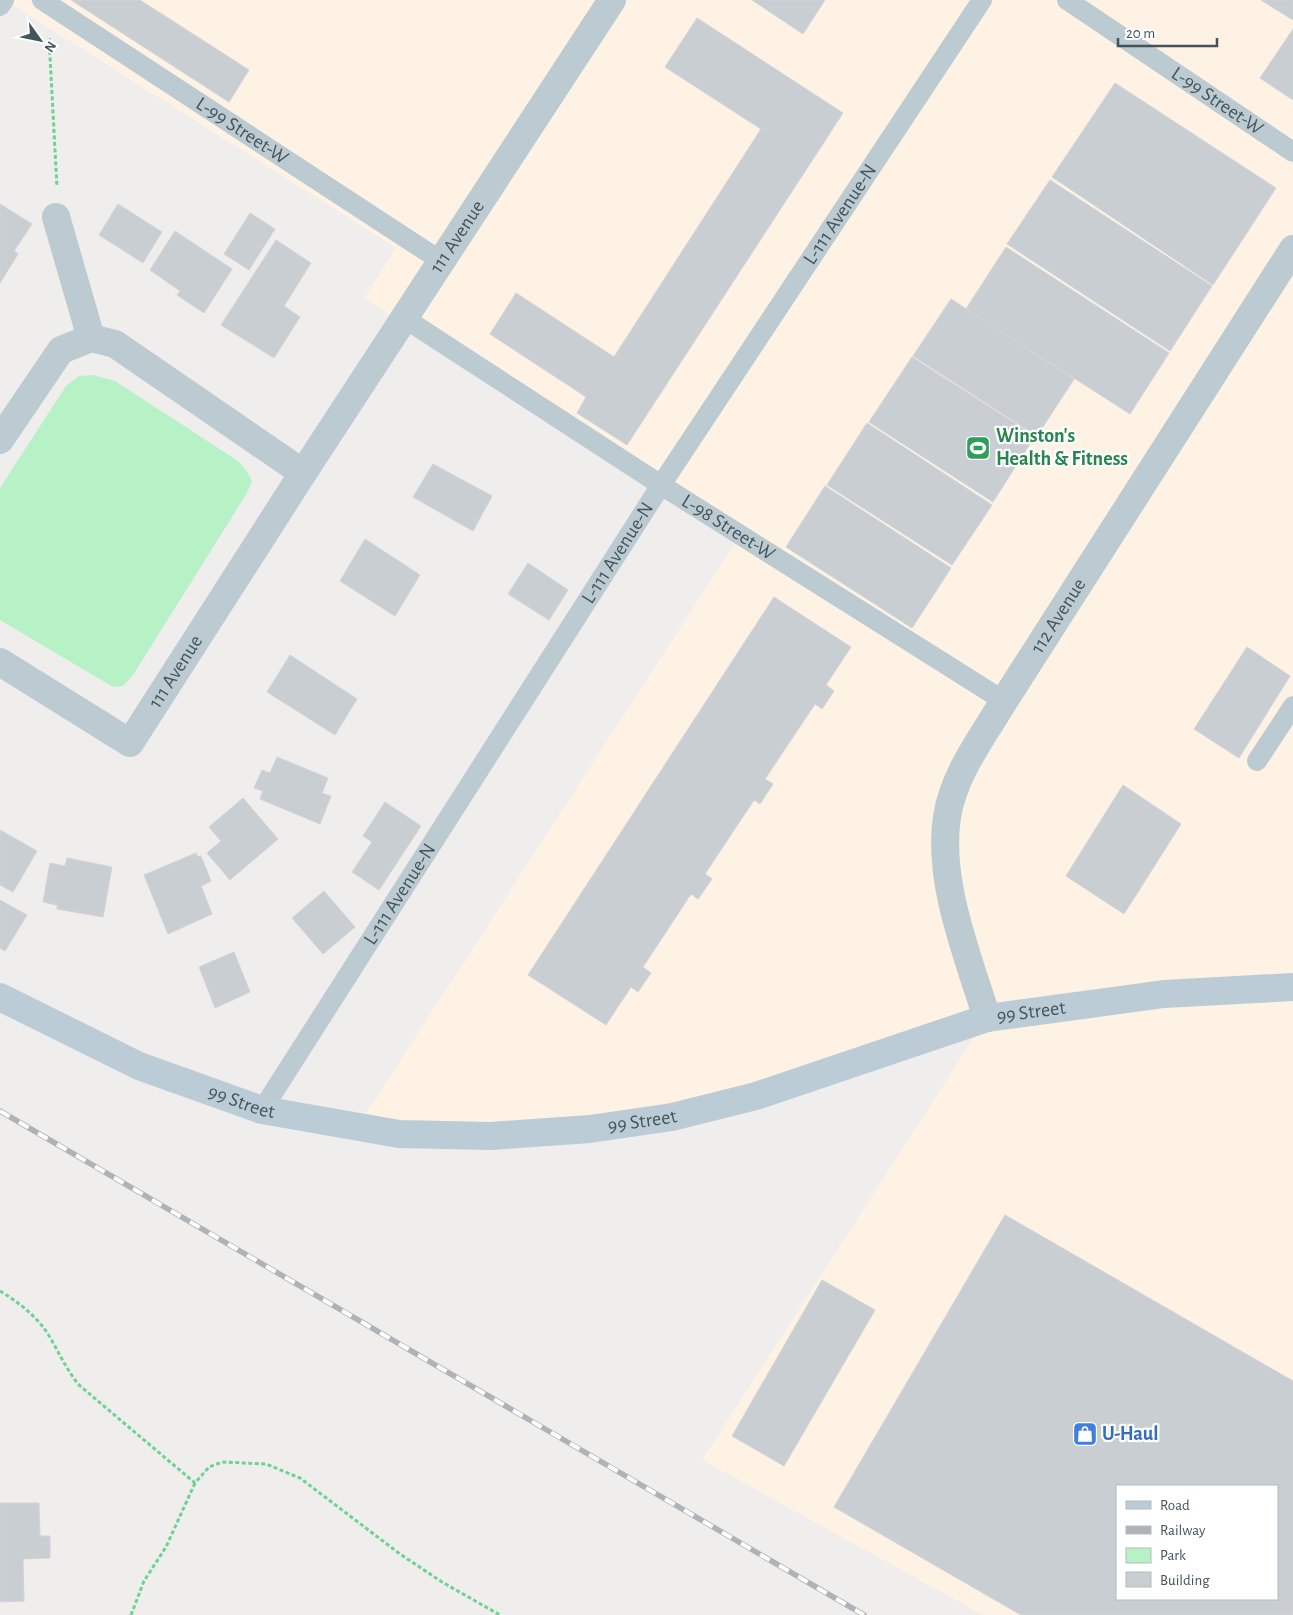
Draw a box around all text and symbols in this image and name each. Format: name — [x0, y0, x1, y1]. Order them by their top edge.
north arrow — [15, 15, 65, 65]
scale bar — [1118, 15, 1217, 47]
text: 20 m — [1126, 26, 1155, 41]
text: N — [42, 39, 59, 54]
street label: L-99 Street-W — [1168, 63, 1267, 139]
street label: L-99 Street-W — [192, 93, 292, 168]
street label: L-111 Avenue-N — [800, 161, 880, 268]
street label: 111 Avenue — [426, 197, 488, 277]
place label: Winston's Health & Fitness — [996, 426, 1128, 469]
sports icon: Winston's Health & Fitness — [965, 435, 991, 461]
street label: L-98 Street-W — [678, 491, 779, 564]
street label: L-111 Avenue-N — [578, 499, 657, 607]
street label: 112 Avenue — [1027, 575, 1090, 657]
street label: 111 Avenue — [145, 632, 206, 712]
street label: L-111 Avenue-N — [360, 840, 439, 949]
street label: 99 Street — [995, 997, 1067, 1027]
street label: 99 Street — [205, 1082, 277, 1122]
street label: 99 Street — [607, 1106, 679, 1136]
shop icon: U-Haul — [1072, 1421, 1098, 1447]
place label: U-Haul — [1102, 1424, 1159, 1444]
legend — [1116, 1485, 1278, 1600]
text: Road — [1160, 1498, 1190, 1513]
text: Railway — [1160, 1523, 1206, 1538]
text: Park — [1160, 1548, 1186, 1563]
text: Building — [1160, 1573, 1210, 1588]

